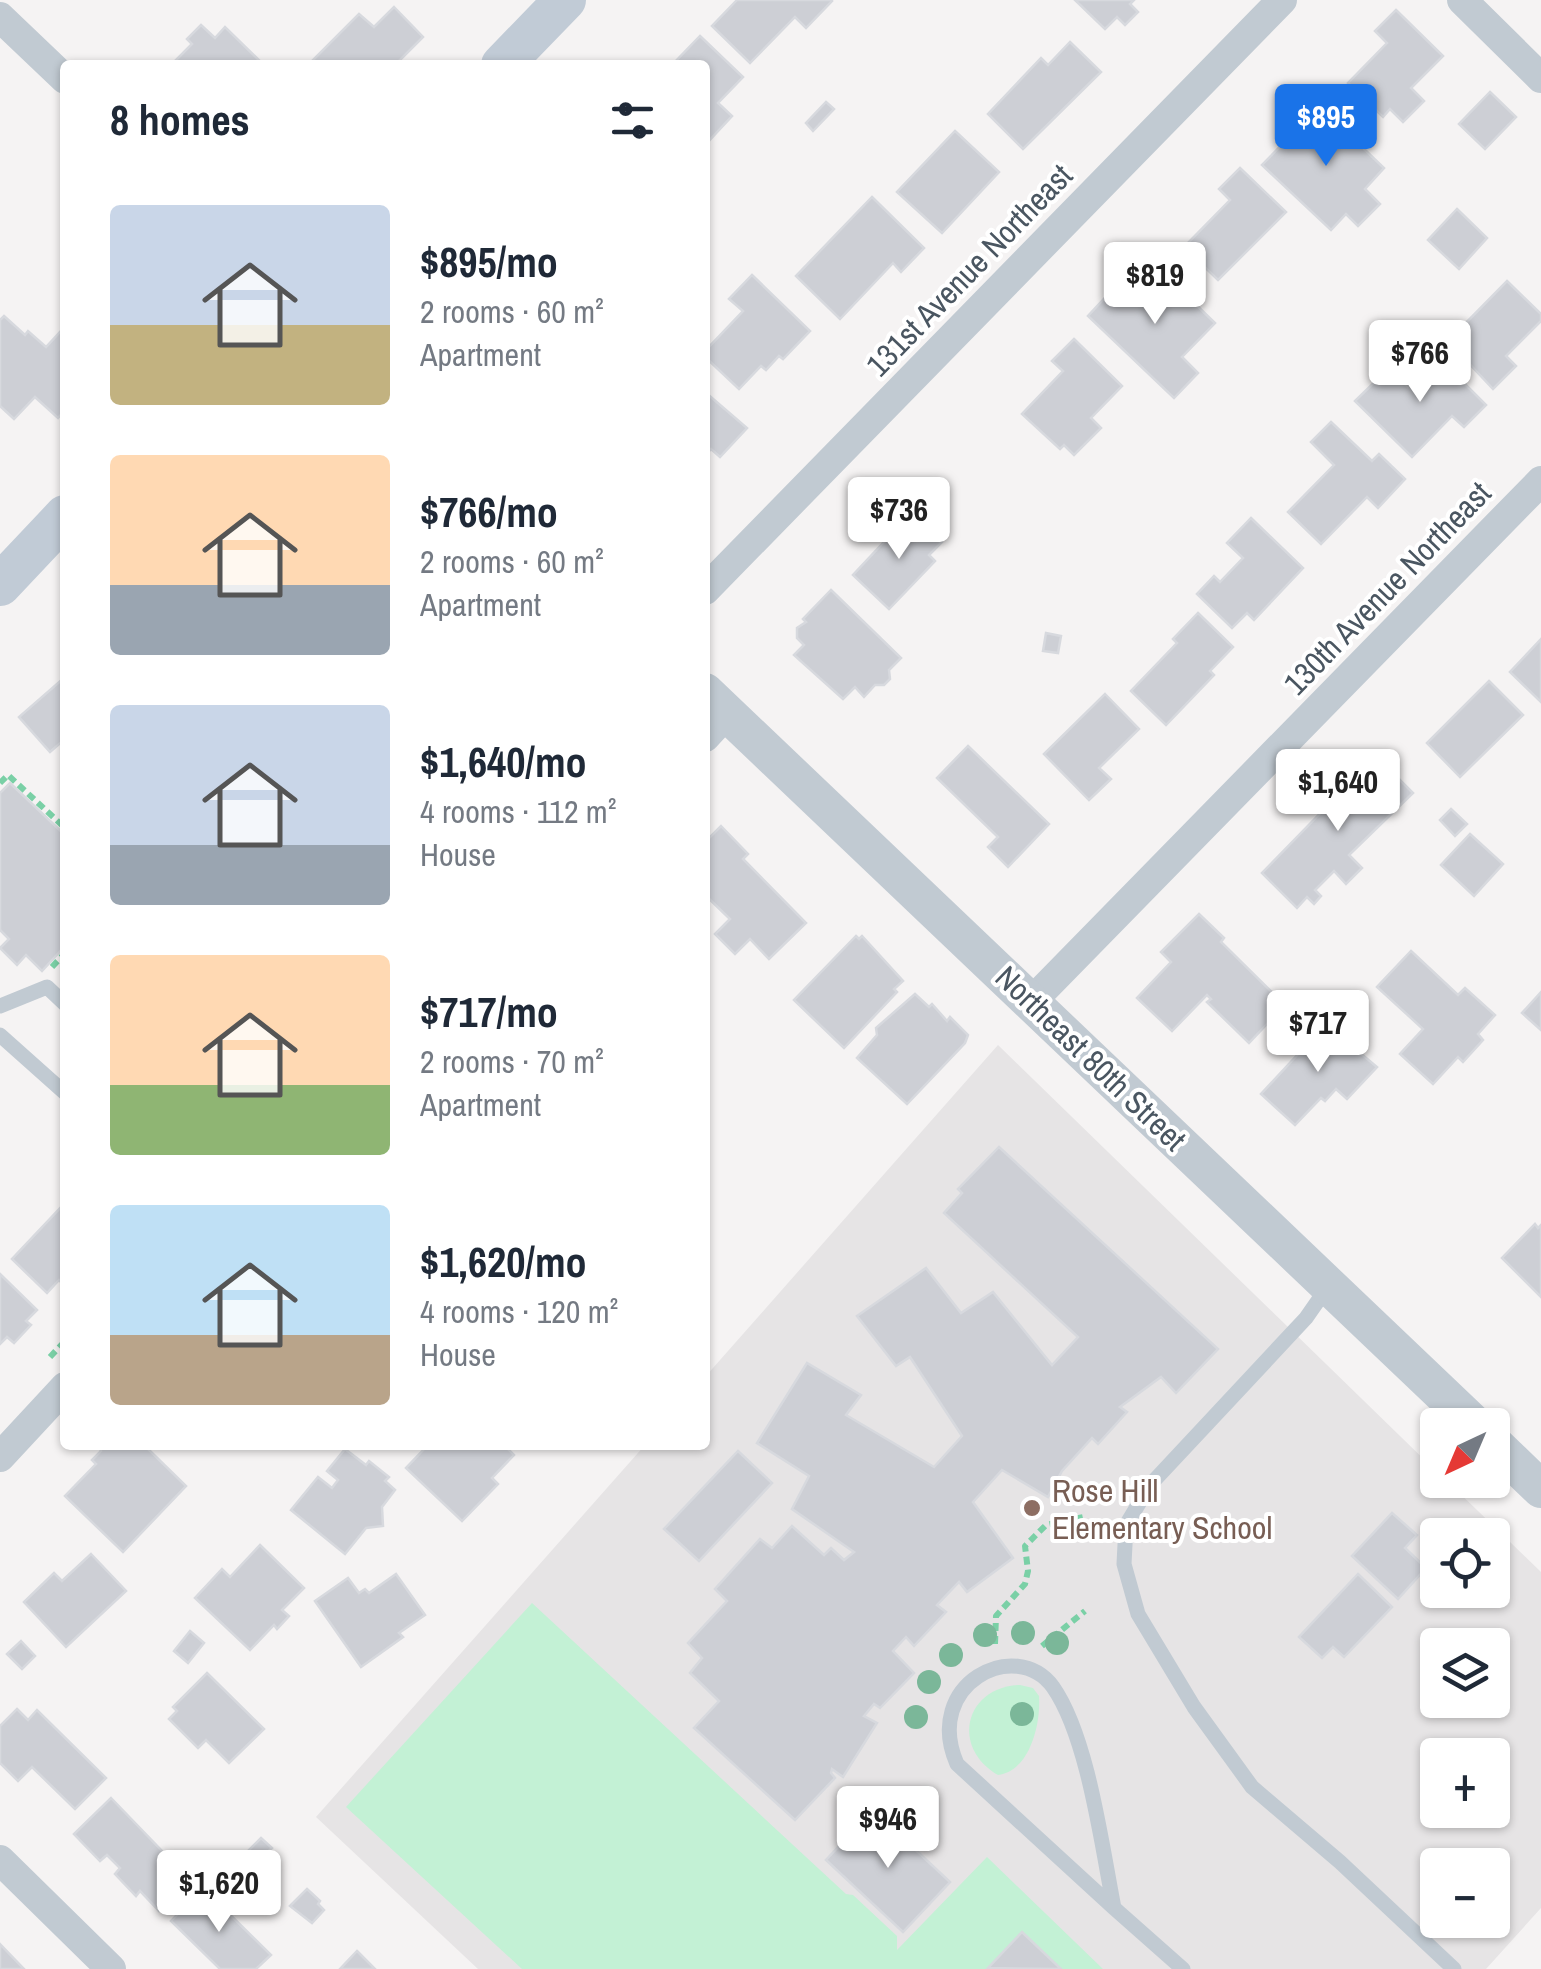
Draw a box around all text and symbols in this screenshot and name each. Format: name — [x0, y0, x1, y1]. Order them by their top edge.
pin: $895 — [1267, 84, 1385, 169]
text: 8 homes — [110, 92, 250, 148]
icon: filters — [605, 93, 660, 148]
text: $895 — [1297, 95, 1355, 138]
street label: 131st Avenue Northeast — [856, 154, 1082, 386]
text: $895/mo — [420, 234, 558, 290]
pin: $819 — [1096, 242, 1214, 327]
icon: home — [190, 245, 310, 365]
text: $819 — [1126, 253, 1184, 296]
text: 2 rooms · 60 m² — [420, 290, 604, 333]
pin: $766 — [1361, 320, 1479, 405]
text: $766 — [1391, 331, 1449, 374]
text: Apartment — [420, 333, 541, 376]
street label: 130th Avenue Northeast — [1274, 472, 1500, 704]
pin: $736 — [840, 477, 958, 562]
text: $766/mo — [420, 484, 558, 540]
text: $736 — [870, 488, 928, 531]
icon: home — [190, 495, 310, 615]
text: 2 rooms · 60 m² — [420, 540, 604, 583]
text: Apartment — [420, 583, 541, 626]
text: $1,640/mo — [420, 734, 587, 790]
icon: home — [190, 745, 310, 865]
pin: $1,640 — [1257, 749, 1419, 834]
text: $1,640 — [1298, 760, 1378, 803]
text: 4 rooms · 112 m² — [420, 790, 616, 833]
text: House — [420, 833, 496, 876]
street label: Northeast 80th Street — [986, 956, 1196, 1160]
text: $717/mo — [420, 984, 558, 1040]
pin: $717 — [1259, 990, 1377, 1075]
icon: home — [190, 995, 310, 1115]
text: $717 — [1289, 1001, 1347, 1044]
text: 2 rooms · 70 m² — [420, 1040, 604, 1083]
text: Apartment — [420, 1083, 541, 1126]
text: $1,620/mo — [420, 1234, 587, 1290]
icon: home — [190, 1245, 310, 1365]
text: 4 rooms · 120 m² — [420, 1290, 618, 1333]
text: House — [420, 1333, 496, 1376]
north arrow — [1420, 1408, 1510, 1498]
map controls — [1420, 1408, 1510, 1938]
place label: Rose Hill Elementary School — [1052, 1469, 1272, 1549]
marker: Rose Hill Elementary School — [1021, 1497, 1043, 1519]
button: locate — [1420, 1518, 1510, 1608]
button: layers — [1420, 1628, 1510, 1718]
button: + — [1420, 1738, 1510, 1828]
pin: $946 — [829, 1786, 947, 1871]
text: $946 — [859, 1797, 917, 1840]
button: − — [1420, 1848, 1510, 1938]
pin: $1,620 — [138, 1850, 300, 1935]
text: $1,620 — [179, 1861, 259, 1904]

